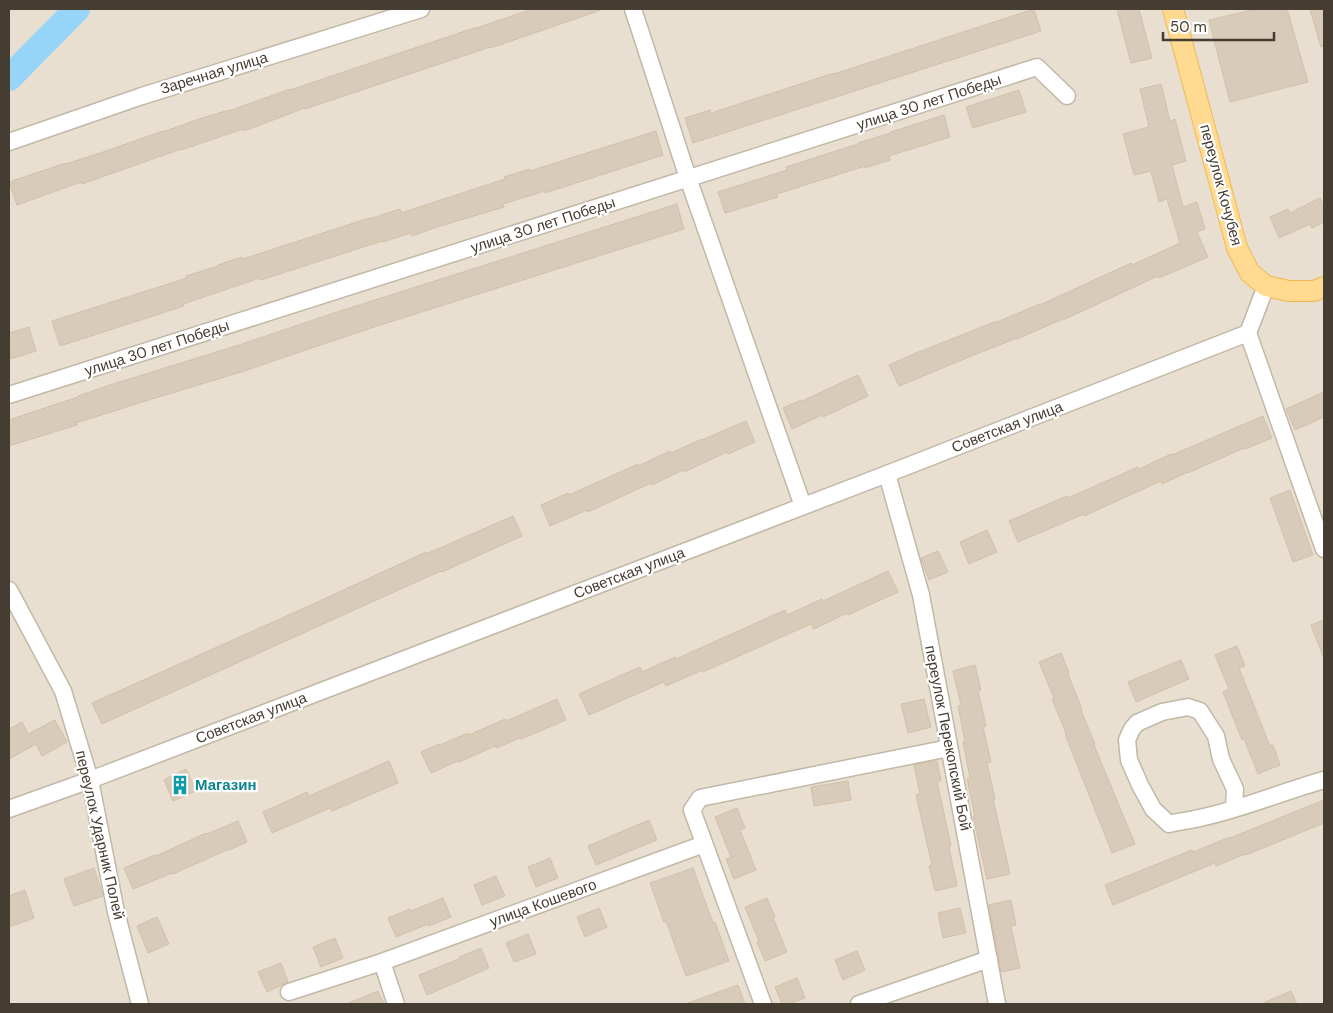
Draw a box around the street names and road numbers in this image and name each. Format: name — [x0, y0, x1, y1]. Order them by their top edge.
street label: Заречная улица — [158, 47, 271, 99]
street label: улица 30 лет Победы — [854, 69, 1004, 135]
street label: переулок Кочубея — [1195, 122, 1247, 248]
street label: улица 30 лет Победы — [468, 192, 618, 258]
street label: улица 30 лет Победы — [82, 315, 232, 381]
street label: Советская улица — [949, 396, 1066, 457]
street label: Советская улица — [571, 542, 688, 603]
street label: переулок Перекопский Бой — [920, 644, 976, 832]
street label: Советская улица — [193, 687, 310, 748]
street label: переулок Ударник Полей — [71, 748, 129, 922]
street label: улица Кошевого — [487, 874, 599, 932]

